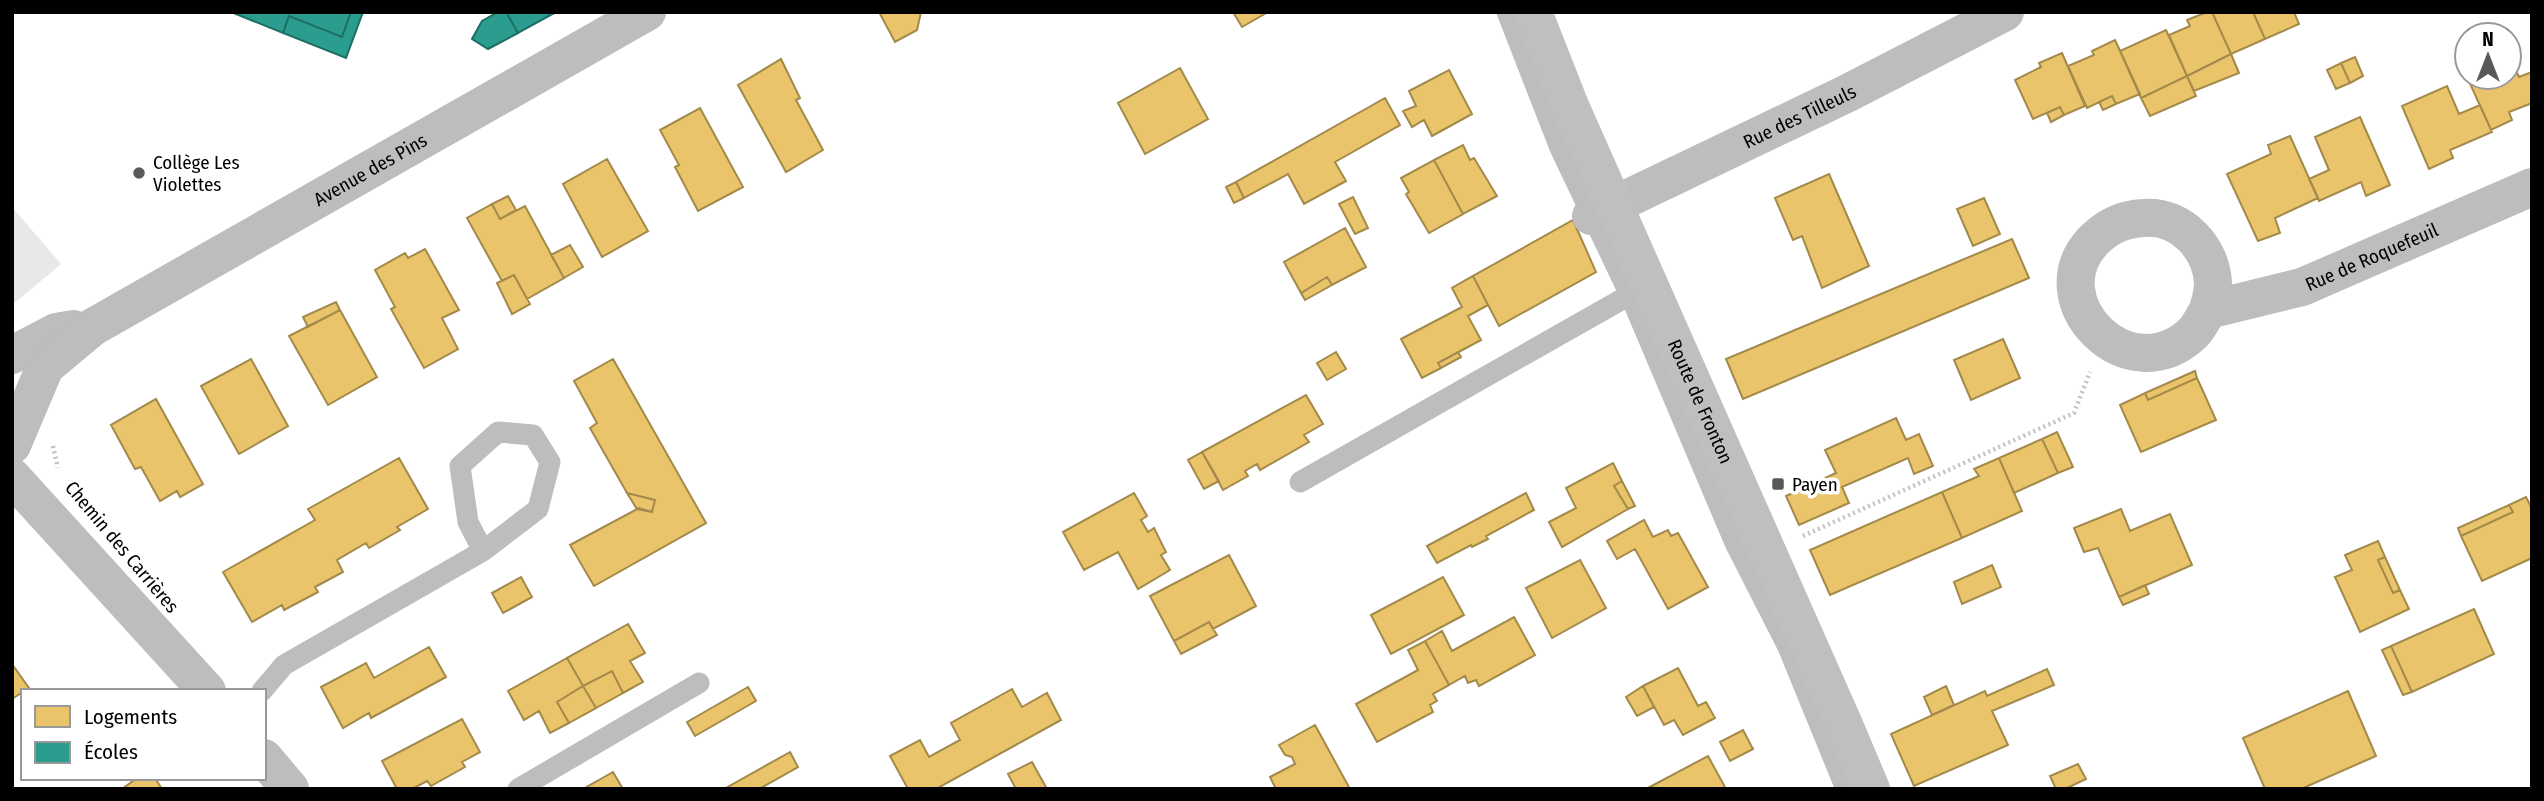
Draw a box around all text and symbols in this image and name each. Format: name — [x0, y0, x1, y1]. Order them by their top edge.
north arrow — [2453, 21, 2523, 91]
text: N — [2482, 28, 2494, 51]
street label: Rue des Tilleuls — [1739, 79, 1860, 153]
street label: Avenue des Pins — [309, 128, 431, 211]
place label: Collège Les Violettes — [153, 151, 240, 196]
marker: Collège Les Violettes — [131, 165, 147, 181]
street label: Rue de Roquefeuil — [2302, 218, 2441, 296]
street label: Route de Fronton — [1663, 336, 1738, 467]
place label: Payen — [1792, 473, 1838, 496]
marker: Payen — [1770, 476, 1786, 492]
street label: Chemin des Carrières — [60, 477, 184, 617]
legend — [21, 689, 266, 780]
text: Logements — [84, 704, 177, 730]
text: Écoles — [84, 739, 138, 765]

